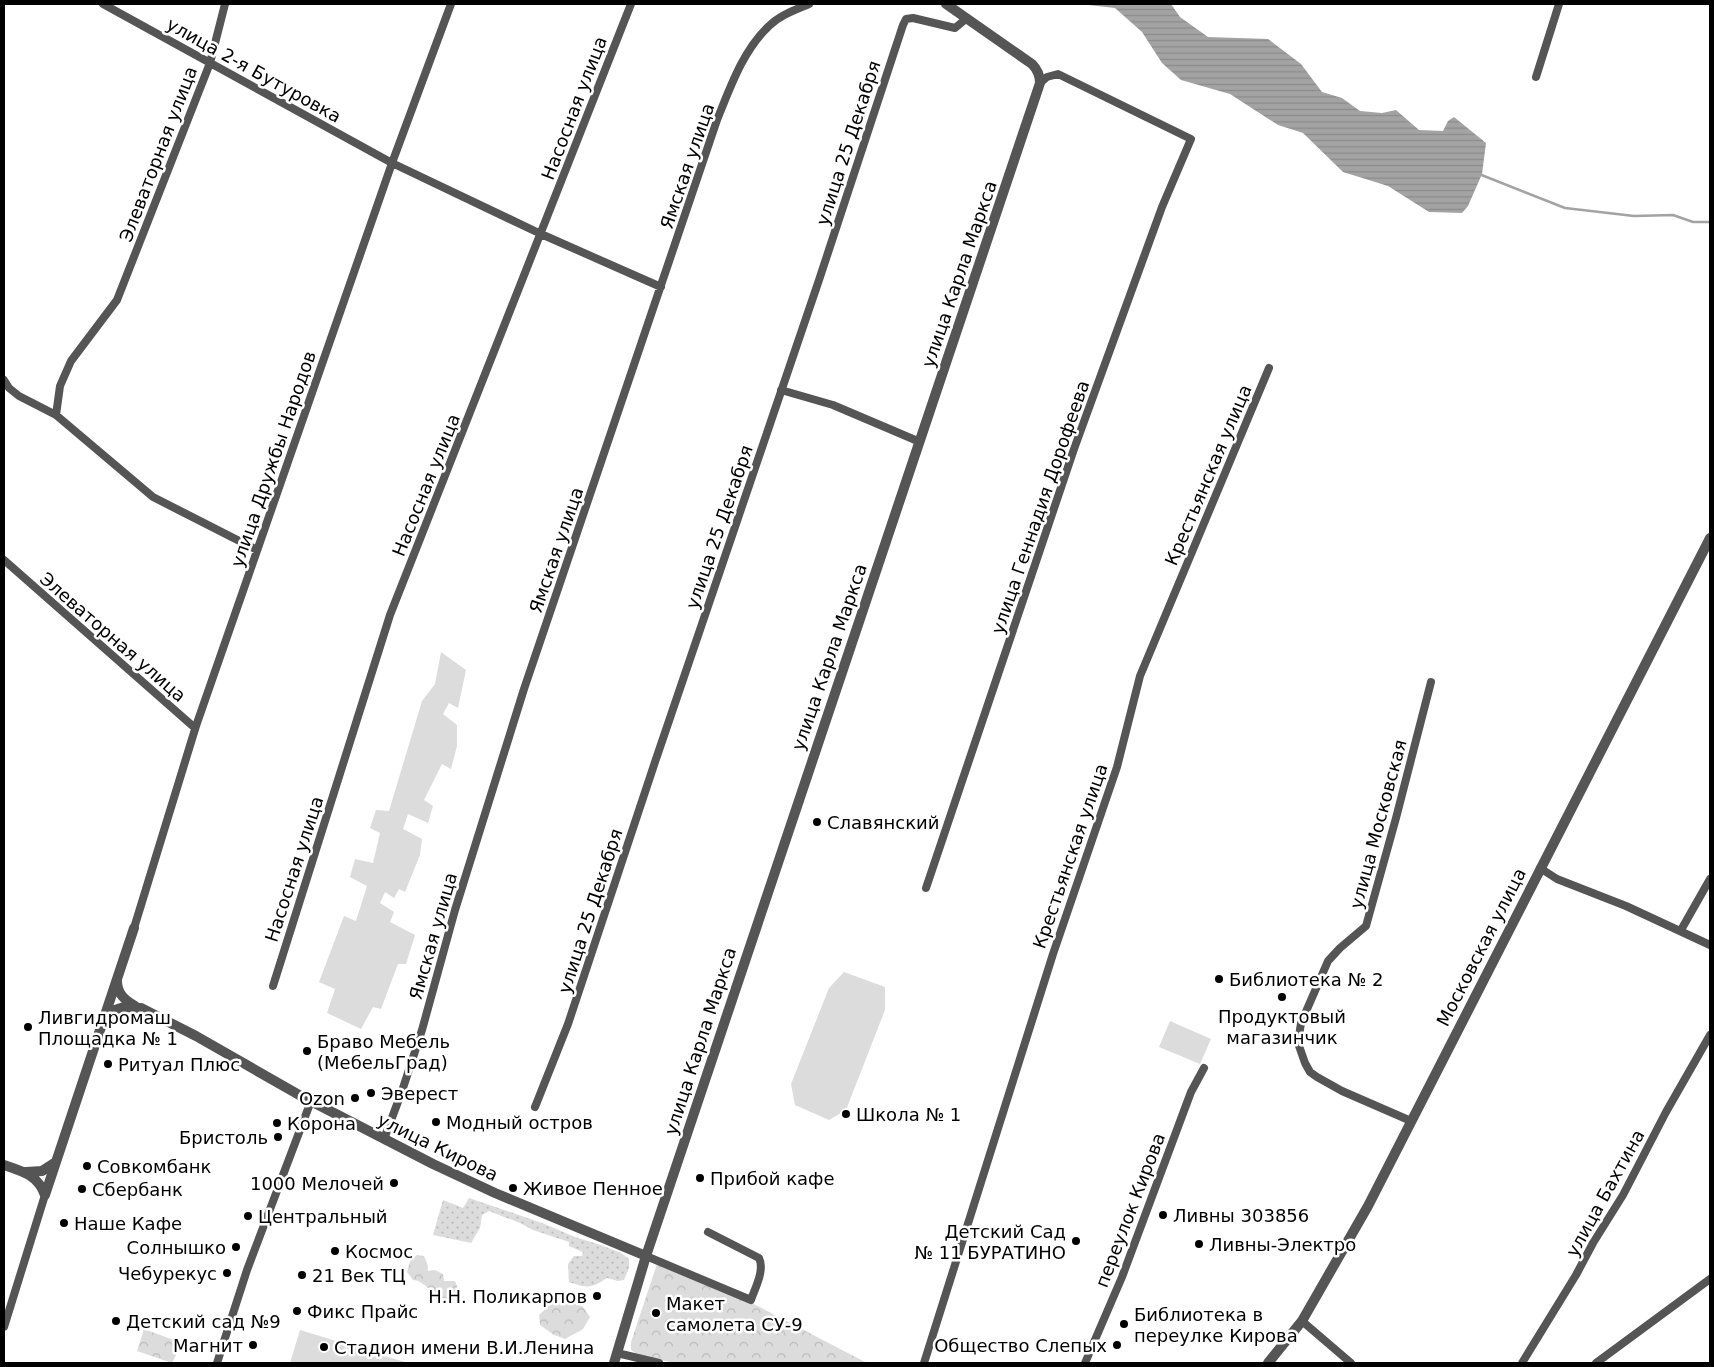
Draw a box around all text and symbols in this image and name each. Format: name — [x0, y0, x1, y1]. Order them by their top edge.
street label: улица 2-я Бутуровка — [163, 13, 345, 127]
street label: Насосная улица — [537, 33, 611, 183]
street label: улица 25 Декабря — [811, 58, 885, 228]
street label: Элеваторная улица — [115, 63, 201, 245]
street label: Ямская улица — [656, 100, 718, 232]
street label: улица Карла Маркса — [917, 178, 1001, 370]
street label: улица Дружбы Народов — [226, 348, 320, 570]
street label: улица Геннадия Дорофеева — [987, 377, 1093, 637]
street label: Крестьянская улица — [1160, 381, 1256, 569]
street label: Насосная улица — [388, 411, 464, 559]
street label: улица 25 Декабря — [681, 442, 757, 612]
street label: Ямская улица — [525, 484, 587, 616]
street label: улица Карла Маркса — [787, 561, 871, 753]
street label: Элеваторная улица — [36, 568, 190, 706]
street label: улица Московская — [1345, 737, 1411, 911]
street label: Крестьянская улица — [1028, 761, 1112, 951]
street label: Насосная улица — [261, 794, 327, 944]
place label: Славянский — [827, 812, 939, 833]
marker: Славянский — [811, 816, 823, 828]
street label: улица 25 Декабря — [553, 826, 627, 996]
street label: Московская улица — [1432, 865, 1530, 1029]
street label: Ямская улица — [405, 870, 461, 1002]
street label: улица Карла Маркса — [660, 944, 740, 1138]
place label: Библиотека № 2 — [1229, 969, 1383, 990]
marker: Библиотека № 2 — [1213, 973, 1225, 985]
marker: Продуктовый магазинчик — [1276, 991, 1288, 1003]
place label: Продуктовый магазинчик — [1218, 1006, 1346, 1048]
place label: Ливгидромаш Площадка № 1 — [38, 1007, 178, 1049]
marker: Ливгидромаш Площадка № 1 — [22, 1021, 34, 1033]
place label: Браво Мебель (МебельГрад) — [317, 1031, 450, 1073]
marker: Браво Мебель (МебельГрад) — [301, 1045, 313, 1057]
place label: Ритуал Плюс — [118, 1054, 240, 1075]
marker: Ритуал Плюс — [102, 1058, 114, 1070]
place label: Эверест — [381, 1083, 458, 1104]
marker: Эверест — [365, 1087, 377, 1099]
place label: Ozon — [299, 1088, 345, 1109]
marker: Ozon — [349, 1092, 361, 1104]
place label: Школа № 1 — [856, 1104, 961, 1125]
marker: Школа № 1 — [840, 1108, 852, 1120]
street label: улица Кирова — [374, 1109, 502, 1185]
place label: Модный остров — [446, 1112, 593, 1133]
place label: Корона — [287, 1113, 356, 1134]
marker: Модный остров — [430, 1116, 442, 1128]
marker: Корона — [271, 1117, 283, 1129]
street label: улица Бахтина — [1561, 1126, 1649, 1260]
place label: Бристоль — [179, 1127, 268, 1148]
street label: переулок Кирова — [1091, 1130, 1169, 1290]
marker: Бристоль — [272, 1131, 284, 1143]
place label: Совкомбанк — [97, 1156, 212, 1177]
marker: Совкомбанк — [81, 1160, 93, 1172]
place label: Прибой кафе — [710, 1168, 835, 1189]
marker: Прибой кафе — [694, 1172, 706, 1184]
place label: 1000 Мелочей — [250, 1173, 384, 1194]
marker: 1000 Мелочей — [388, 1177, 400, 1189]
place label: Живое Пенное — [523, 1178, 663, 1199]
place label: Сбербанк — [92, 1179, 183, 1200]
marker: Живое Пенное — [507, 1182, 519, 1194]
marker: Сбербанк — [76, 1183, 88, 1195]
place label: Ливны 303856 — [1173, 1205, 1309, 1226]
place label: Центральный — [258, 1206, 388, 1227]
marker: Ливны 303856 — [1157, 1209, 1169, 1221]
marker: Центральный — [242, 1210, 254, 1222]
place label: Наше Кафе — [74, 1213, 182, 1234]
marker: Наше Кафе — [58, 1217, 70, 1229]
place label: Детский Сад № 11 БУРАТИНО — [914, 1221, 1066, 1263]
place label: Ливны-Электро — [1209, 1234, 1356, 1255]
marker: Детский Сад № 11 БУРАТИНО — [1070, 1235, 1082, 1247]
place label: Солнышко — [127, 1237, 226, 1258]
marker: Ливны-Электро — [1193, 1238, 1205, 1250]
marker: Солнышко — [230, 1241, 242, 1253]
place label: Космос — [345, 1241, 413, 1262]
marker: Космос — [329, 1245, 341, 1257]
place label: Чебурекус — [118, 1263, 217, 1284]
place label: 21 Век ТЦ — [312, 1265, 406, 1286]
marker: Чебурекус — [221, 1267, 233, 1279]
marker: 21 Век ТЦ — [296, 1269, 308, 1281]
place label: Н.Н. Поликарпов — [428, 1286, 587, 1307]
marker: Н.Н. Поликарпов — [591, 1290, 603, 1302]
place label: Макет самолета СУ-9 — [666, 1293, 803, 1335]
place label: Фикс Прайс — [307, 1301, 418, 1322]
place label: Библиотека в переулке Кирова — [1134, 1304, 1298, 1346]
marker: Фикс Прайс — [291, 1305, 303, 1317]
marker: Макет самолета СУ-9 — [650, 1307, 662, 1319]
place label: Детский сад №9 — [126, 1311, 281, 1332]
marker: Детский сад №9 — [110, 1315, 122, 1327]
marker: Библиотека в переулке Кирова — [1118, 1318, 1130, 1330]
place label: Магнит — [173, 1335, 243, 1356]
place label: Общество Слепых — [934, 1335, 1107, 1356]
place label: Стадион имени В.И.Ленина — [334, 1337, 594, 1358]
marker: Магнит — [247, 1339, 259, 1351]
marker: Общество Слепых — [1111, 1339, 1123, 1351]
marker: Стадион имени В.И.Ленина — [318, 1341, 330, 1353]

